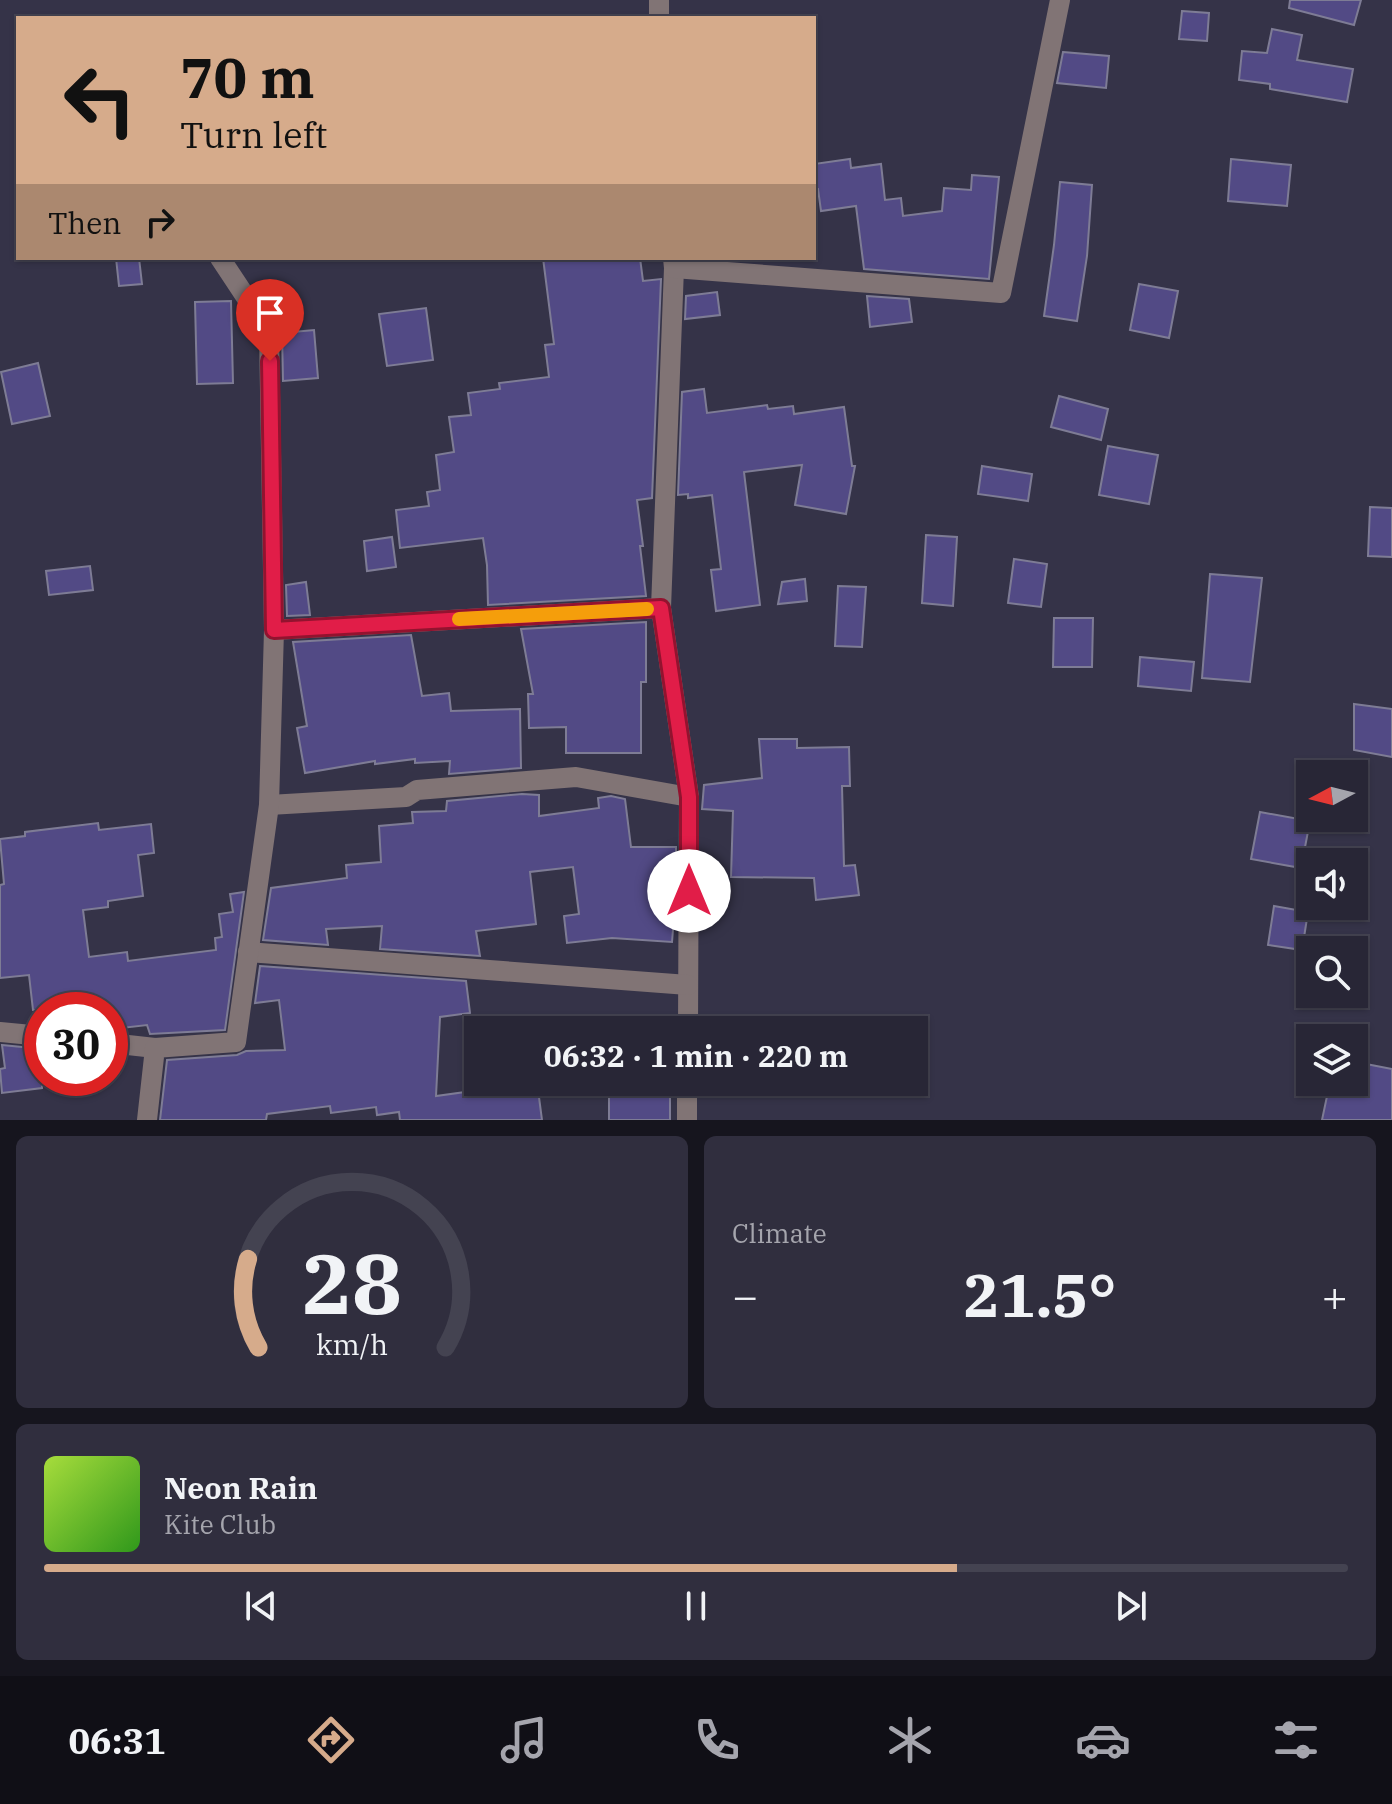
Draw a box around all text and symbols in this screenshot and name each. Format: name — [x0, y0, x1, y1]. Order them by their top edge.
text: 70 m — [180, 41, 315, 113]
icon: left — [48, 48, 152, 152]
text: Turn left — [180, 111, 327, 158]
icon: right — [138, 200, 182, 244]
text: Then — [48, 203, 122, 242]
pin — [236, 279, 304, 361]
icon: arrive — [248, 291, 292, 335]
north arrow — [1296, 760, 1368, 832]
map controls — [1296, 760, 1368, 1096]
button: sound — [1296, 848, 1368, 920]
position arrow — [647, 849, 731, 933]
button: search — [1296, 936, 1368, 1008]
speed limit sign: 30 — [24, 992, 128, 1096]
button: layers — [1296, 1024, 1368, 1096]
text: 06:32 · 1 min · 220 m — [544, 1036, 848, 1075]
text: Climate — [732, 1216, 827, 1250]
text: 28 — [302, 1229, 402, 1337]
text: 21.5° — [963, 1255, 1117, 1334]
text: − — [732, 1267, 758, 1324]
text: + — [1322, 1267, 1348, 1324]
text: km/h — [316, 1326, 388, 1363]
text: Neon Rain — [164, 1468, 318, 1507]
text: Kite Club — [164, 1507, 276, 1541]
icon: previous — [239, 1584, 283, 1628]
icon: pause — [674, 1584, 718, 1628]
icon: next — [1109, 1584, 1153, 1628]
icon: directions — [303, 1712, 359, 1768]
icon: music — [496, 1712, 552, 1768]
icon: phone — [689, 1712, 745, 1768]
icon: climate — [882, 1712, 938, 1768]
icon: car — [1075, 1712, 1131, 1768]
icon: filters — [1268, 1712, 1324, 1768]
text: 06:31 — [68, 1717, 166, 1764]

